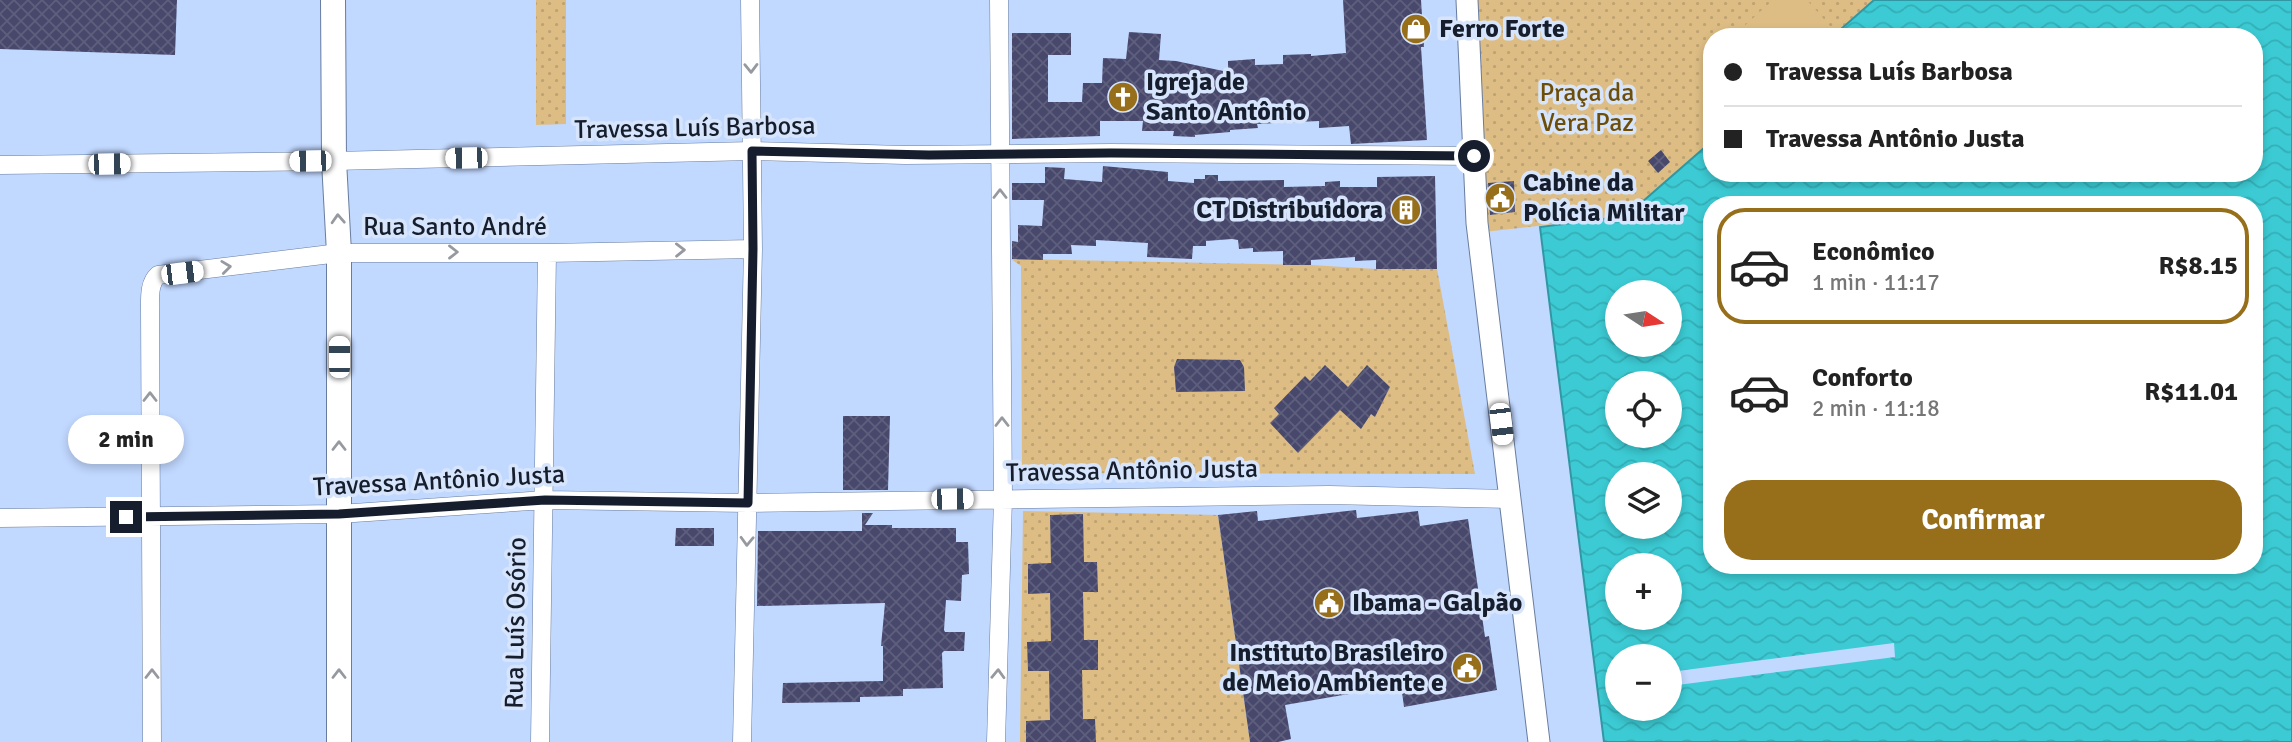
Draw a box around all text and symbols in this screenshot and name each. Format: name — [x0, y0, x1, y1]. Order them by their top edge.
shop icon: Ferro Forte — [1399, 12, 1433, 46]
place label: Ferro Forte — [1439, 13, 1565, 45]
text: Travessa Luís Barbosa — [1766, 56, 2013, 88]
one-way arrow — [743, 63, 759, 74]
place label: Igreja de Santo Antônio — [1146, 66, 1306, 128]
park label: Praça da Vera Paz — [1540, 77, 1634, 139]
church icon: Igreja de Santo Antônio — [1106, 80, 1140, 114]
street label: Travessa Luís Barbosa — [574, 110, 816, 146]
text: Travessa Antônio Justa — [1766, 123, 2025, 155]
route start — [1458, 140, 1490, 172]
car — [445, 147, 488, 169]
car — [289, 150, 332, 172]
car — [88, 153, 131, 175]
place label: Cabine da Polícia Militar — [1523, 167, 1685, 229]
public building icon: Cabine da Polícia Militar — [1483, 181, 1517, 215]
one-way arrow — [992, 189, 1008, 199]
building icon: CT Distribuidora — [1389, 193, 1423, 227]
place label: CT Distribuidora — [1196, 194, 1383, 226]
street label: Rua Santo André — [363, 211, 547, 243]
one-way arrow — [330, 213, 345, 224]
icon: car — [1728, 235, 1791, 298]
text: Econômico — [1812, 236, 1935, 268]
one-way arrow — [675, 243, 686, 258]
one-way arrow — [448, 244, 458, 260]
text: R$8.15 — [2158, 250, 2238, 282]
car — [160, 260, 205, 286]
one-way arrow — [220, 260, 232, 275]
text: 1 min · 11:17 — [1812, 268, 1940, 297]
north arrow — [1605, 280, 1682, 357]
map controls — [1605, 280, 1682, 721]
car — [329, 336, 350, 378]
icon: car — [1728, 361, 1791, 424]
text: Conforto — [1812, 362, 1913, 394]
button: locate — [1605, 371, 1682, 448]
text: R$11.01 — [2144, 376, 2238, 408]
one-way arrow — [142, 392, 158, 402]
text: 2 min · 11:18 — [1812, 394, 1940, 423]
car — [1489, 402, 1514, 446]
callout: 2 min — [68, 416, 184, 464]
one-way arrow — [994, 416, 1010, 427]
text: 2 min — [98, 425, 154, 454]
one-way arrow — [331, 441, 347, 451]
street label: Travessa Antônio Justa — [1006, 453, 1258, 489]
street label: Travessa Antônio Justa — [312, 458, 566, 504]
button: layers — [1605, 462, 1682, 539]
button: Confirmar — [1724, 480, 2242, 560]
car — [931, 488, 974, 510]
route end — [110, 501, 142, 533]
one-way arrow — [740, 535, 755, 546]
street label: Rua Luís Osório — [499, 537, 533, 709]
button: + — [1605, 553, 1682, 630]
public building icon: Ibama - Galpão — [1312, 586, 1346, 620]
place label: Ibama - Galpão — [1352, 587, 1522, 619]
place label: Instituto Brasileiro de Meio Ambiente e — [1222, 637, 1444, 699]
button: − — [1605, 644, 1682, 721]
public building icon: Instituto Brasileiro de Meio Ambiente e — [1450, 651, 1484, 685]
one-way arrow — [144, 668, 160, 679]
one-way arrow — [331, 668, 347, 679]
one-way arrow — [991, 668, 1006, 679]

